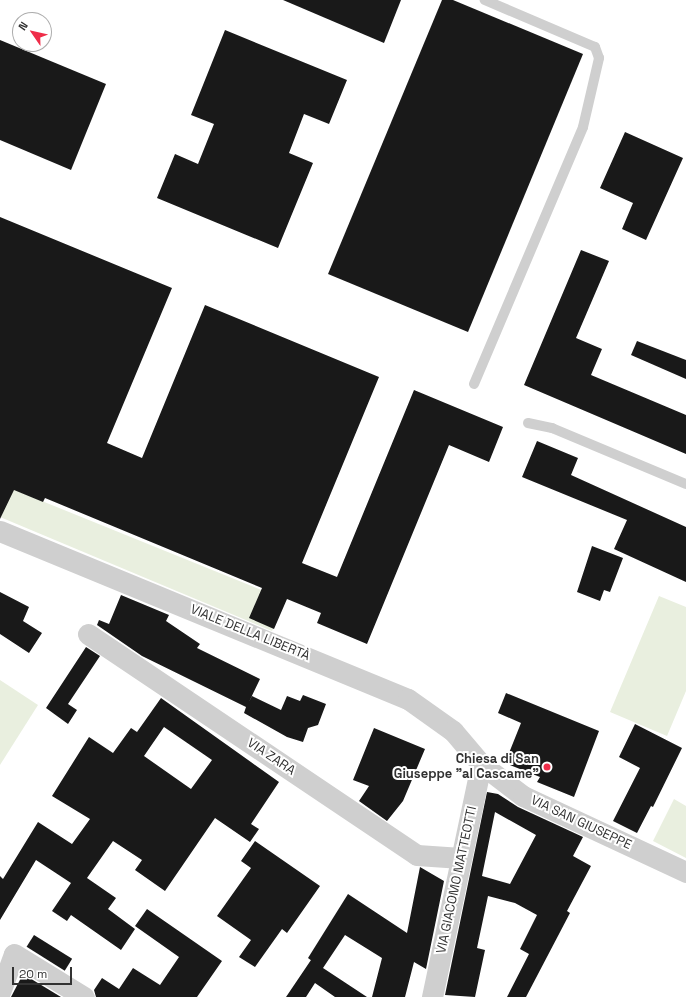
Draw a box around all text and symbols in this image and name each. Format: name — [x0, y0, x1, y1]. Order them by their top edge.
north arrow — [12, 12, 52, 52]
text: N — [15, 19, 31, 33]
street label: VIALE DELLA LIBERTÀ — [188, 602, 312, 664]
street label: VIA ZARA — [244, 735, 298, 779]
place label: Chiesa di San Giuseppe "al Cascame" — [394, 752, 539, 783]
marker: Chiesa di San Giuseppe "al Cascame" — [542, 762, 552, 772]
street label: VIA SAN GIUSEPPE — [528, 793, 634, 853]
street label: VIA GIACOMO MATTEOTTI — [434, 805, 480, 955]
scale bar — [14, 959, 74, 985]
text: 20 m — [19, 966, 47, 982]

